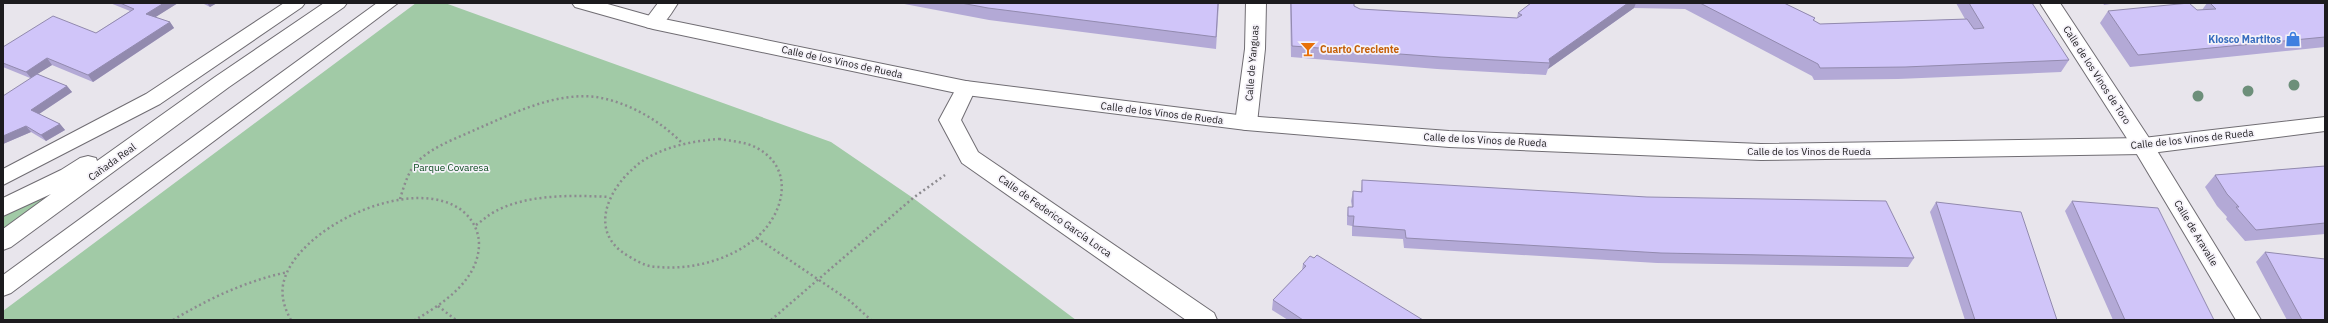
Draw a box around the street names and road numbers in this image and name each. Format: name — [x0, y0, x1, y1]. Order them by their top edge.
street label: Calle de los Vinos de Toro — [2060, 23, 2134, 127]
street label: Calle de Yanguas — [1242, 24, 1262, 101]
street label: Calle de los Vinos de Rueda — [780, 43, 904, 81]
street label: Calle de los Vinos de Rueda — [1100, 99, 1225, 127]
street label: Calle de los Vinos de Rueda — [2130, 126, 2255, 152]
street label: Calle de los Vinos de Rueda — [1423, 130, 1548, 150]
street label: Cañada Real — [86, 140, 139, 184]
street label: Calle de los Vinos de Rueda — [1747, 145, 1871, 158]
street label: Calle de Federico García Lorca — [996, 172, 1115, 261]
street label: Calle de Aravalle — [2171, 198, 2221, 269]

